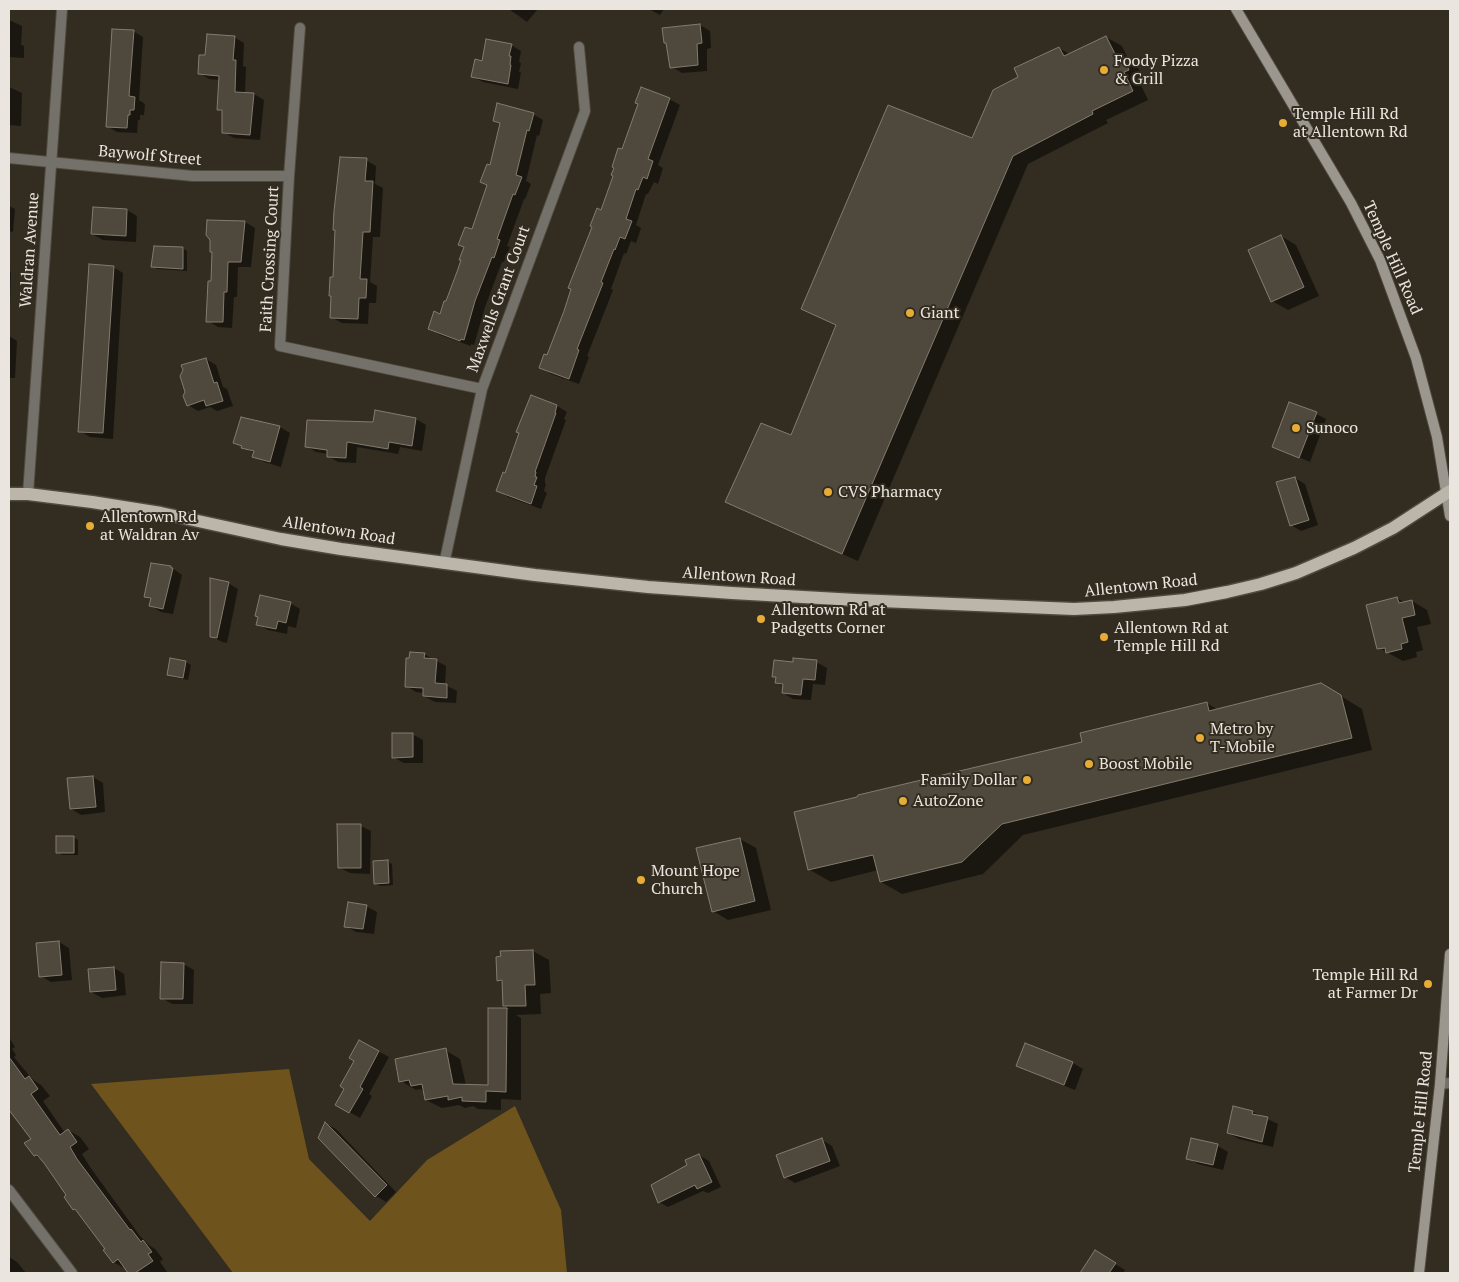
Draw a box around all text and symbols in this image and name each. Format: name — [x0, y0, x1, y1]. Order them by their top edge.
place label: Foody Pizza & Grill — [1114, 51, 1199, 89]
marker: Foody Pizza & Grill — [1098, 64, 1110, 76]
place label: Temple Hill Rd at Allentown Rd — [1293, 104, 1408, 142]
marker: Temple Hill Rd at Allentown Rd — [1277, 117, 1289, 129]
street label: Baywolf Street — [98, 142, 202, 170]
street label: Faith Crossing Court — [257, 185, 283, 333]
street label: Waldran Avenue — [16, 192, 44, 308]
street label: Temple Hill Road — [1358, 198, 1426, 318]
street label: Maxwells Grant Court — [464, 223, 534, 375]
place label: Giant — [920, 303, 959, 323]
marker: Giant — [904, 307, 916, 319]
place label: Sunoco — [1306, 418, 1358, 438]
marker: Sunoco — [1290, 422, 1302, 434]
place label: CVS Pharmacy — [838, 482, 942, 502]
marker: CVS Pharmacy — [822, 486, 834, 498]
place label: Allentown Rd at Waldran Av — [100, 507, 199, 545]
street label: Allentown Road — [281, 513, 397, 549]
marker: Allentown Rd at Waldran Av — [84, 520, 96, 532]
street label: Allentown Road — [682, 563, 796, 591]
street label: Allentown Road — [1084, 571, 1198, 601]
place label: Allentown Rd at Padgetts Corner — [771, 600, 886, 638]
marker: Allentown Rd at Padgetts Corner — [755, 613, 767, 625]
place label: Allentown Rd at Temple Hill Rd — [1114, 618, 1229, 656]
marker: Allentown Rd at Temple Hill Rd — [1098, 631, 1110, 643]
place label: Metro by T-Mobile — [1210, 719, 1275, 757]
marker: Metro by T-Mobile — [1194, 732, 1206, 744]
place label: Boost Mobile — [1099, 754, 1192, 774]
marker: Boost Mobile — [1083, 758, 1095, 770]
place label: Family Dollar — [921, 770, 1017, 790]
marker: Family Dollar — [1021, 774, 1033, 786]
place label: AutoZone — [913, 791, 984, 811]
marker: AutoZone — [897, 795, 909, 807]
place label: Mount Hope Church — [651, 861, 740, 899]
marker: Mount Hope Church — [635, 874, 647, 886]
place label: Temple Hill Rd at Farmer Dr — [1312, 965, 1418, 1003]
marker: Temple Hill Rd at Farmer Dr — [1422, 978, 1434, 990]
street label: Temple Hill Road — [1405, 1050, 1437, 1174]

